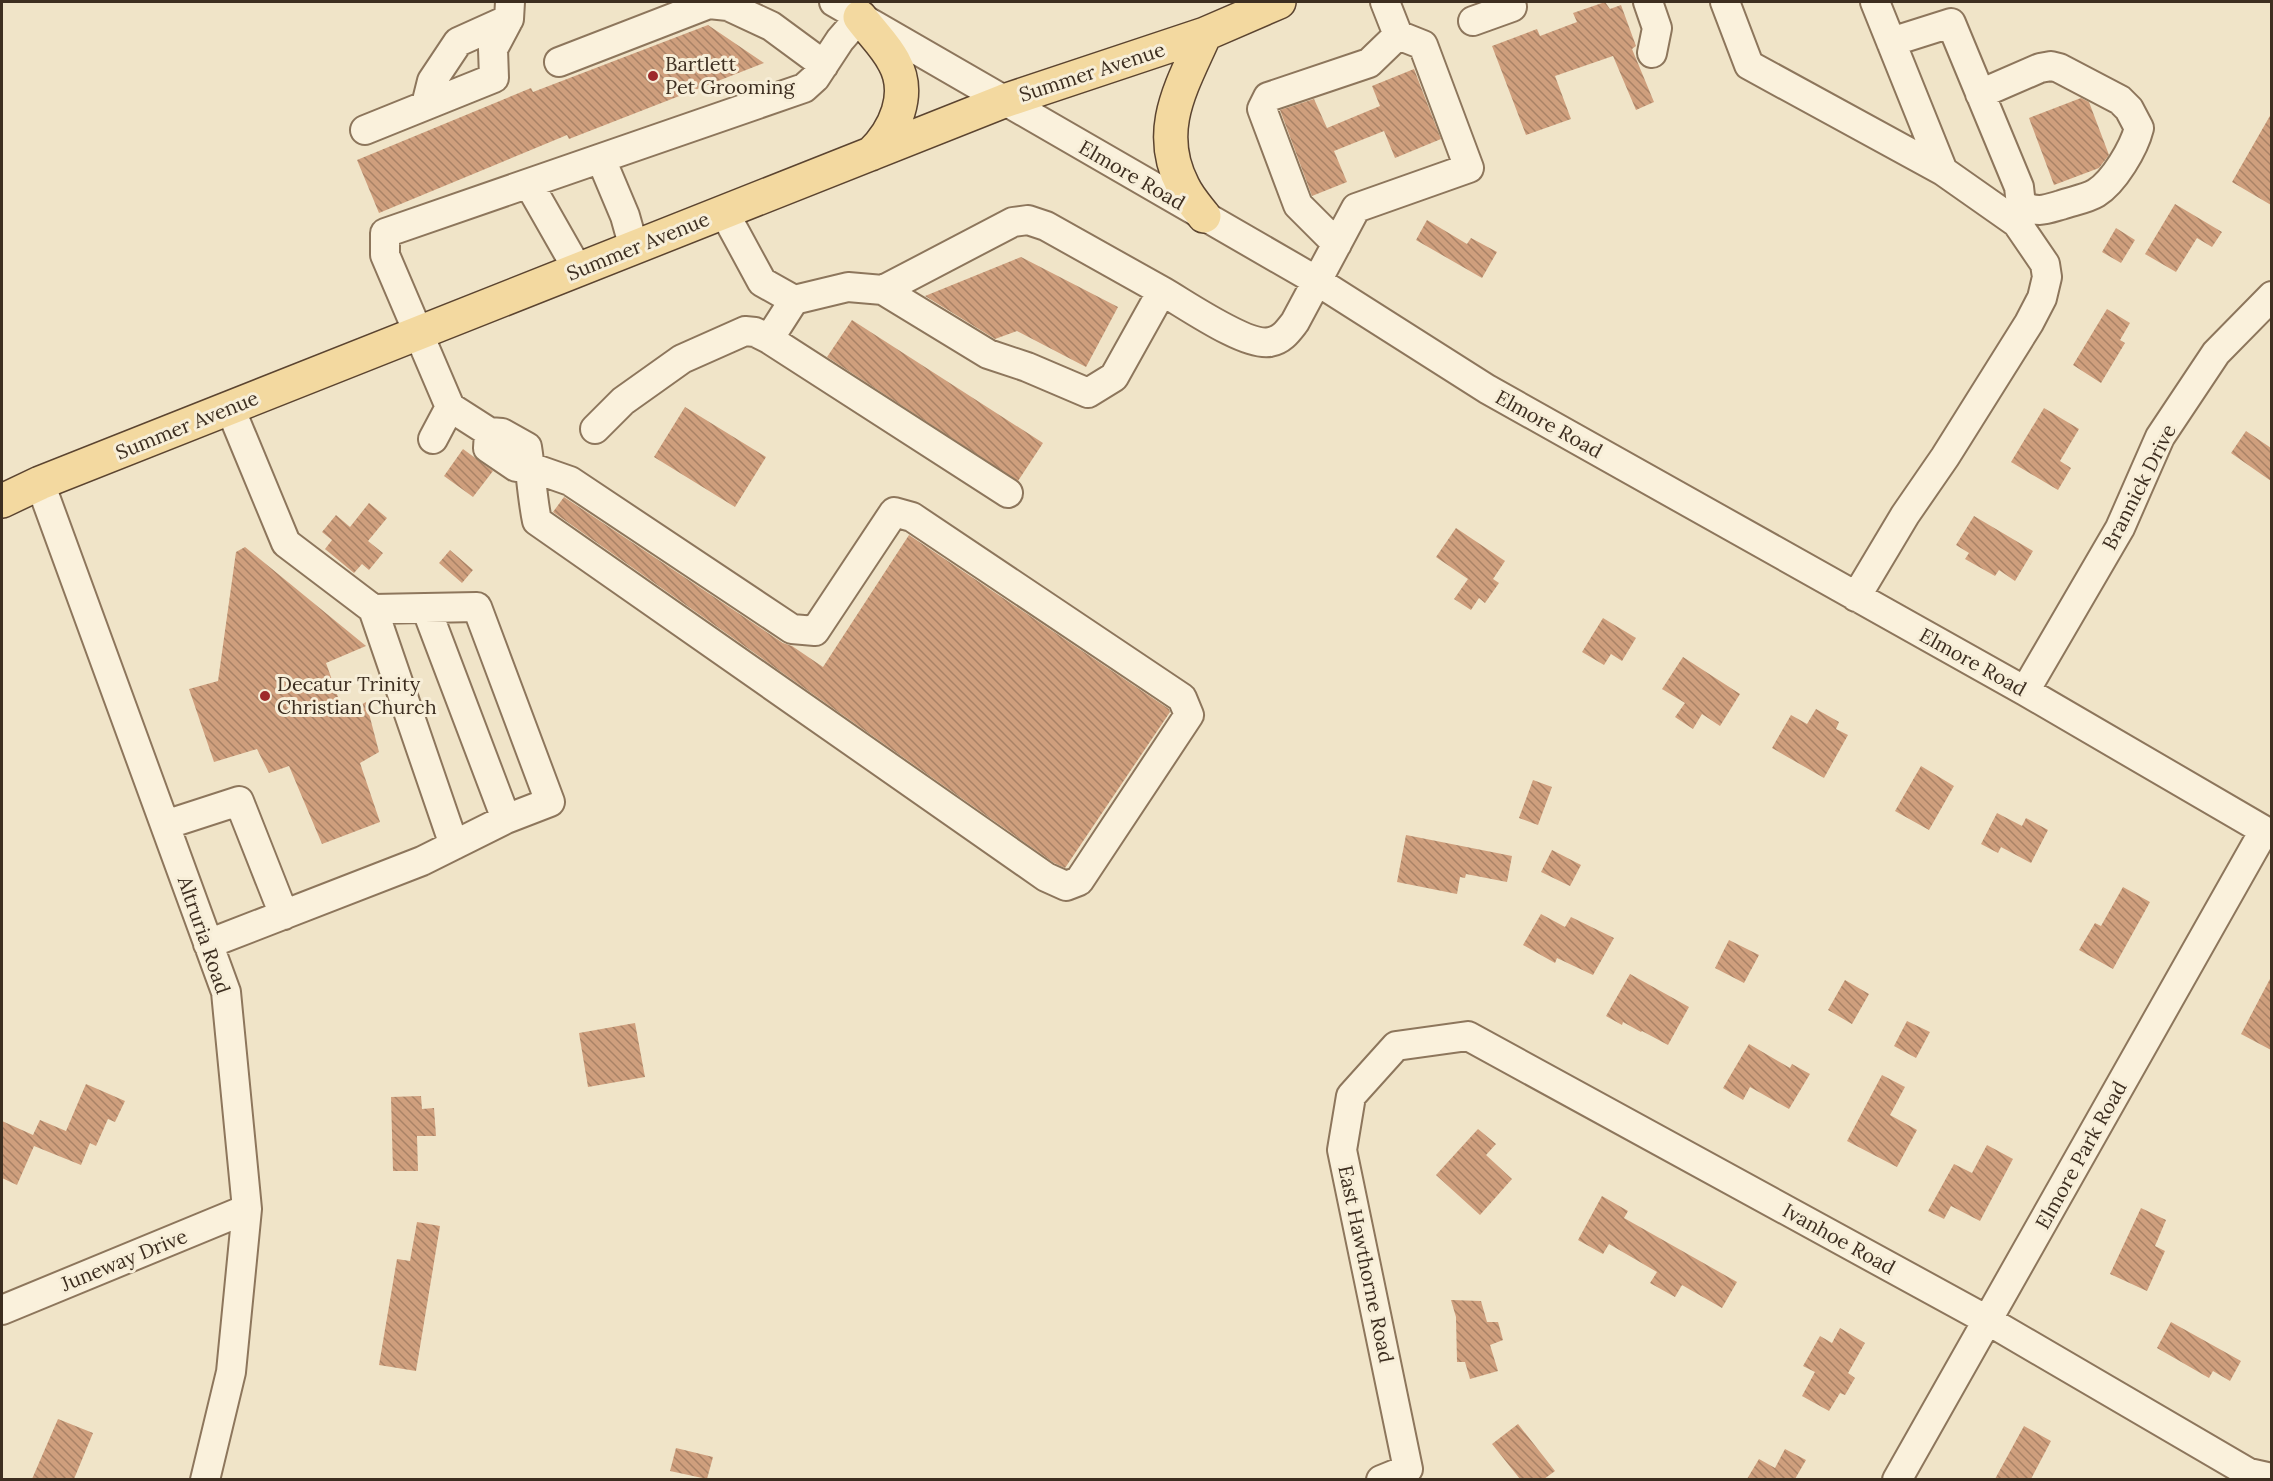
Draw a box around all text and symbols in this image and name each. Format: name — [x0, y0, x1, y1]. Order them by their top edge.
street label: Summer Avenue — [1016, 36, 1168, 107]
place label: Bartlett Pet Grooming — [665, 51, 795, 99]
marker: Bartlett Pet Grooming — [646, 69, 660, 83]
street label: Elmore Road — [1075, 134, 1190, 215]
street label: Summer Avenue — [563, 205, 713, 286]
street label: Summer Avenue — [112, 384, 262, 465]
street label: Elmore Road — [1491, 384, 1607, 463]
street label: Brannick Drive — [2096, 420, 2181, 554]
street label: Elmore Road — [1915, 622, 2031, 701]
place label: Decatur Trinity Christian Church — [277, 671, 437, 719]
marker: Decatur Trinity Christian Church — [258, 689, 272, 703]
street label: Altruria Road — [172, 872, 236, 997]
street label: Elmore Park Road — [2030, 1076, 2132, 1233]
street label: East Hawthorne Road — [1333, 1163, 1400, 1365]
street label: Ivanhoe Road — [1779, 1197, 1900, 1280]
street label: Juneway Drive — [56, 1223, 191, 1297]

